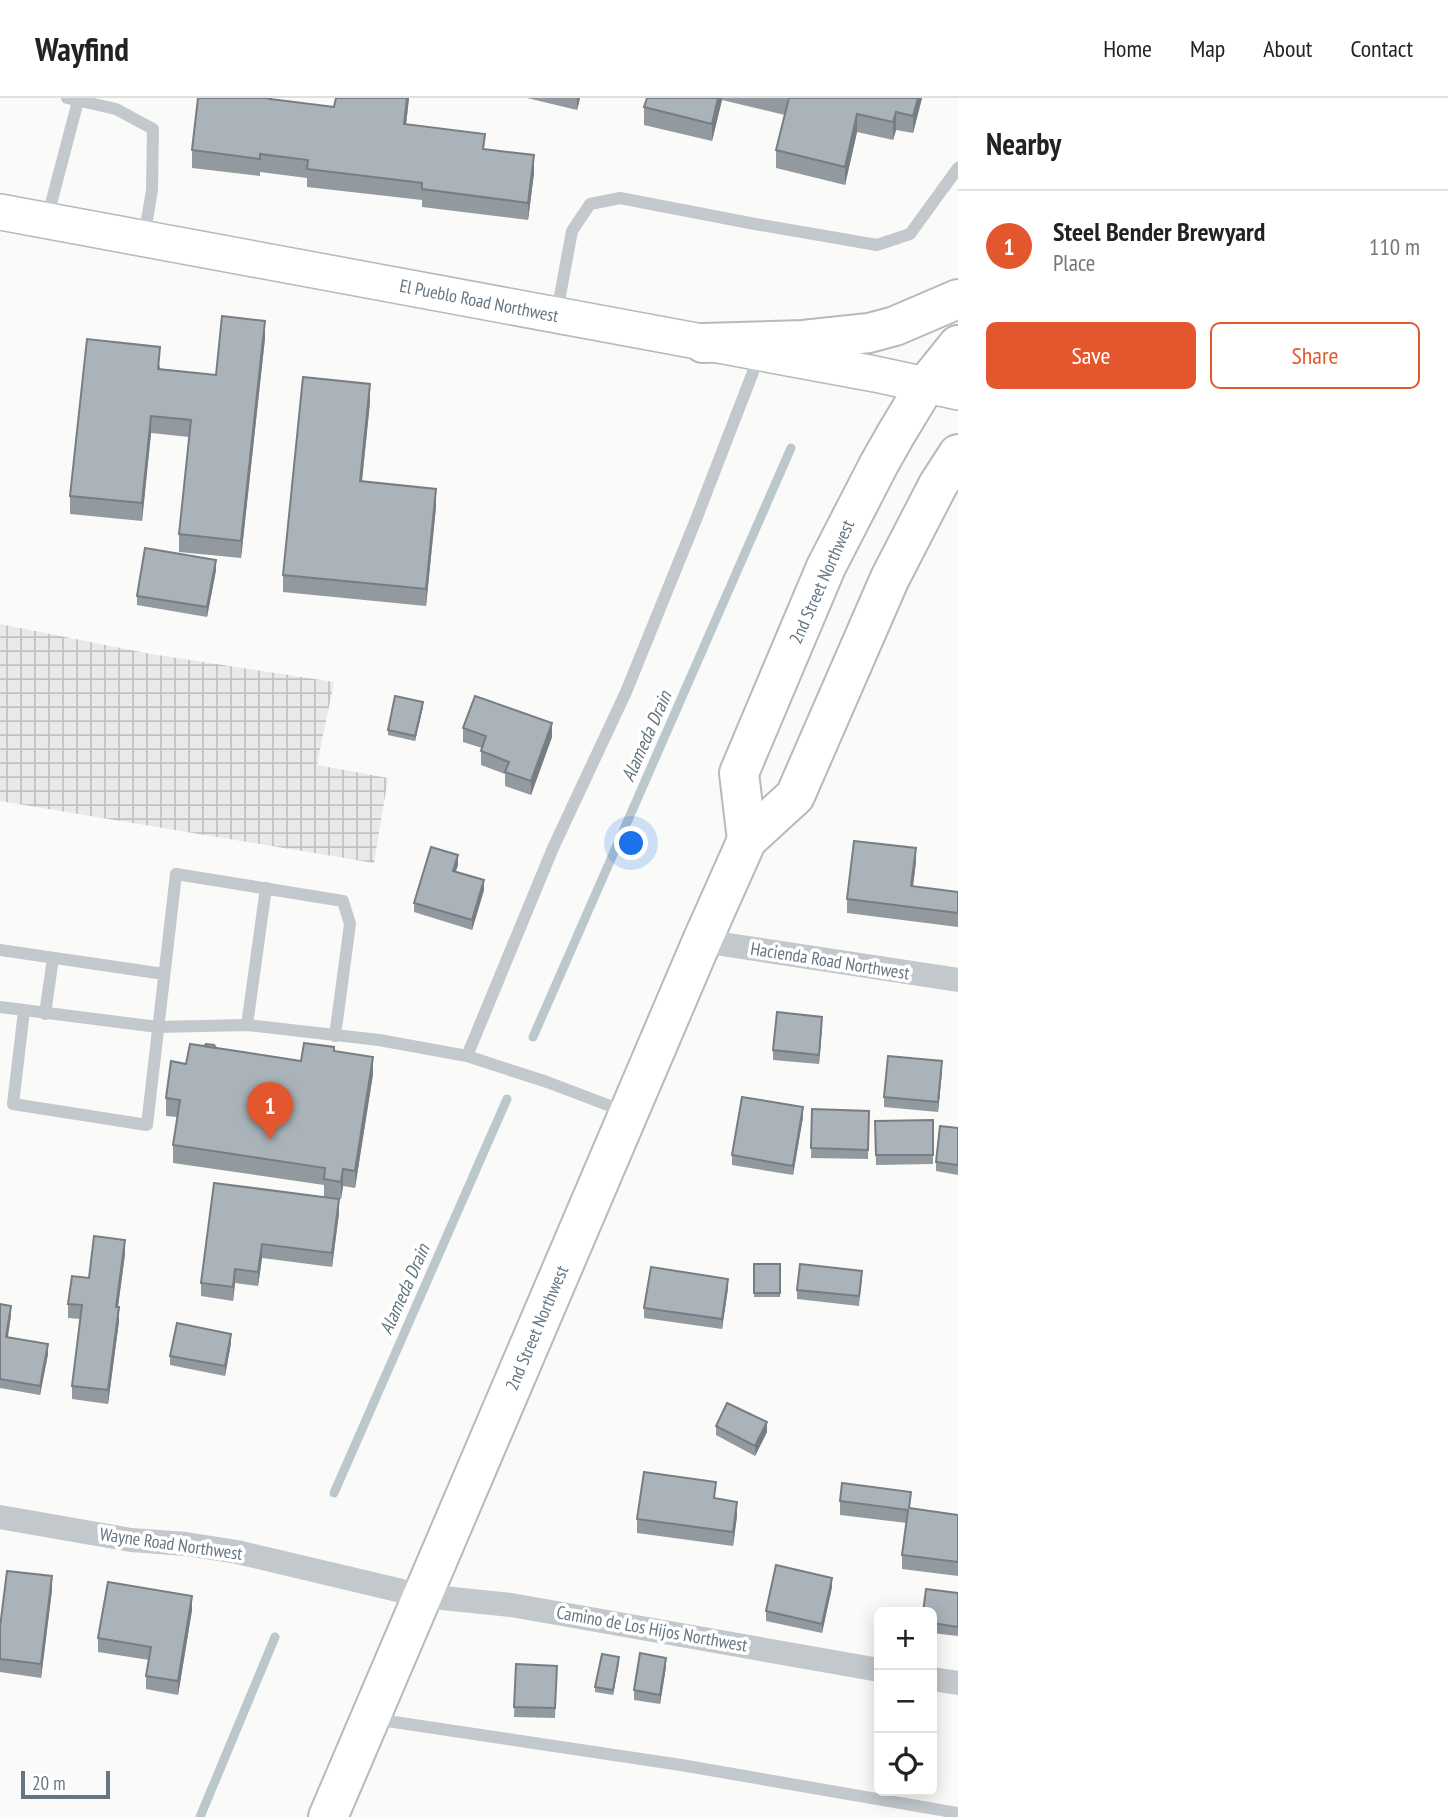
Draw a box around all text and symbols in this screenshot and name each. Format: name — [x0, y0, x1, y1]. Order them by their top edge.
text: Wayfind — [35, 27, 129, 70]
text: Home — [1103, 33, 1152, 64]
text: Map — [1190, 33, 1225, 64]
text: About — [1263, 33, 1312, 64]
text: Contact — [1350, 33, 1413, 64]
text: Nearby — [986, 124, 1061, 163]
text: Steel Bender Brewyard — [1053, 215, 1265, 248]
text: 1 — [1004, 232, 1015, 261]
text: 110 m — [1369, 232, 1420, 261]
text: Place — [1053, 248, 1095, 277]
street label: El Pueblo Road Northwest — [398, 274, 561, 327]
button: Save — [986, 322, 1196, 389]
button: Share — [1210, 322, 1420, 389]
street label: 2nd Street Northwest — [784, 516, 859, 647]
water label: Alameda Drain — [615, 686, 677, 785]
your location — [614, 826, 648, 860]
street label: Hacienda Road Northwest — [749, 937, 911, 984]
pin: 1 — [247, 1082, 293, 1140]
water label: Alameda Drain — [373, 1239, 435, 1338]
street label: 2nd Street Northwest — [500, 1262, 573, 1394]
street label: Wayne Road Northwest — [98, 1522, 244, 1565]
street label: Camino de Los Hijos Northwest — [555, 1600, 749, 1657]
map controls — [874, 1607, 937, 1796]
button: + — [874, 1607, 937, 1670]
button: − — [874, 1670, 937, 1733]
button: locate — [874, 1733, 937, 1796]
scale bar — [21, 1768, 110, 1800]
text: 20 m — [32, 1771, 66, 1795]

